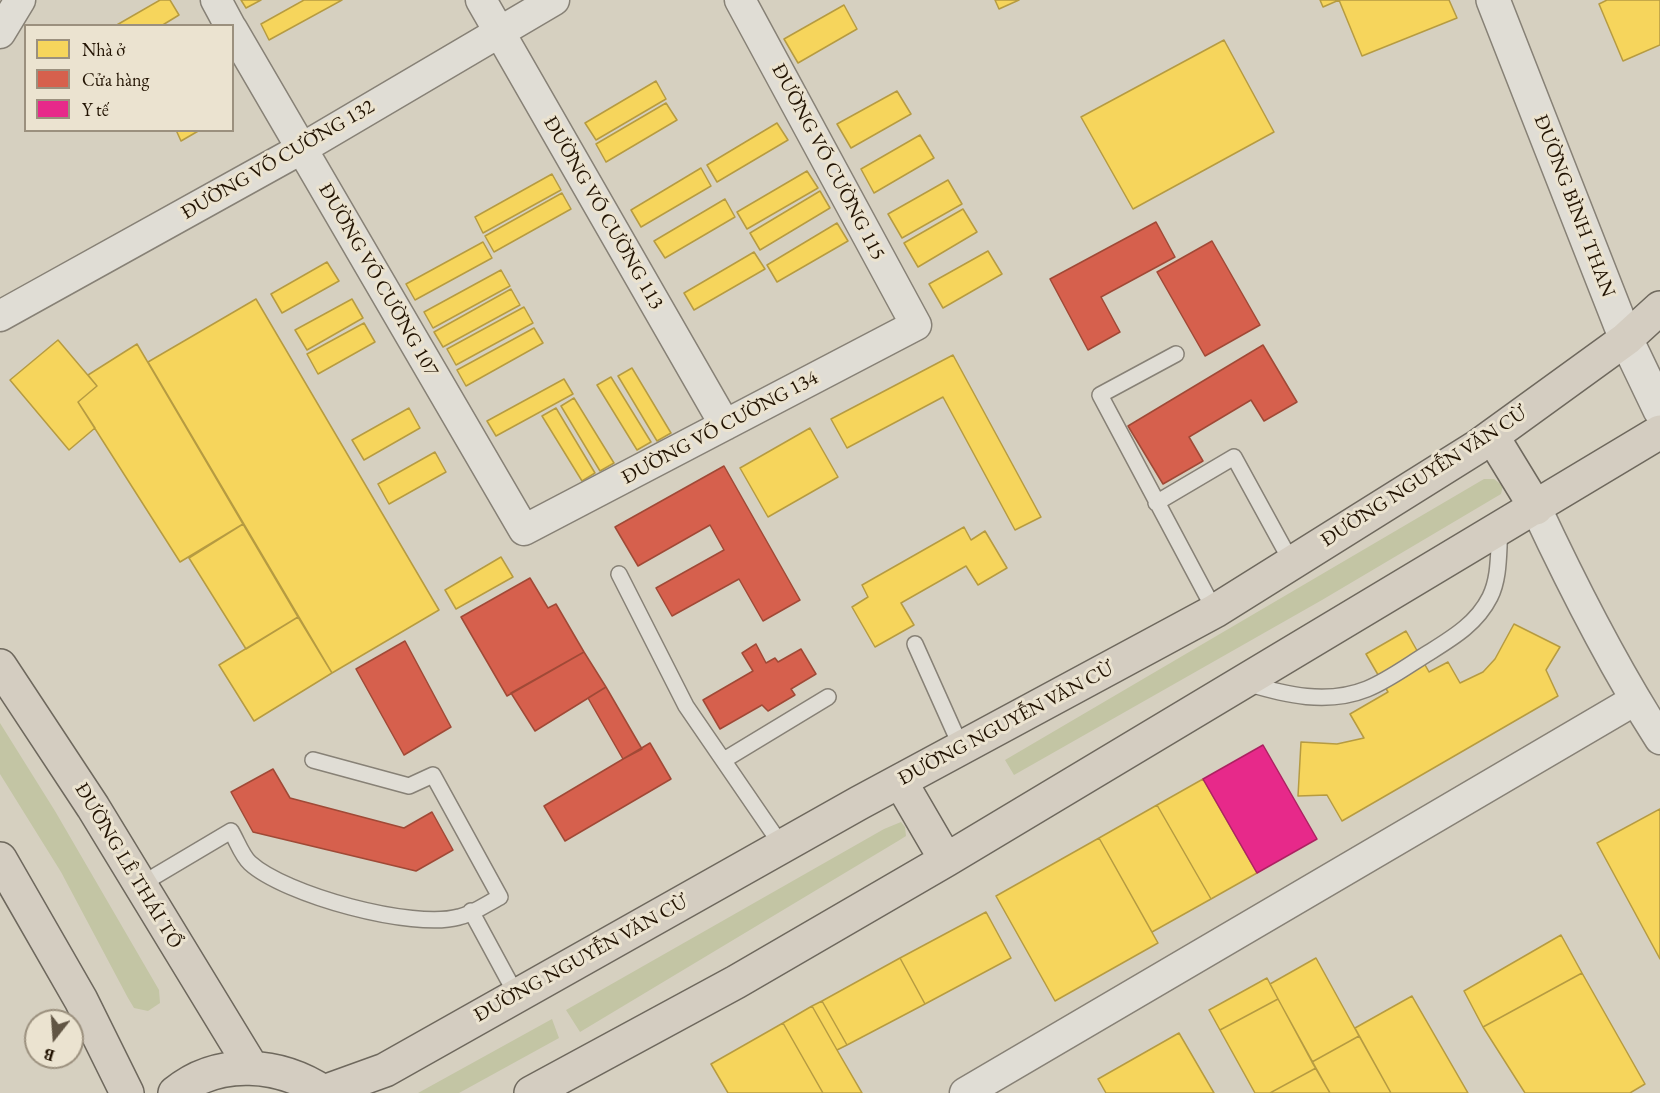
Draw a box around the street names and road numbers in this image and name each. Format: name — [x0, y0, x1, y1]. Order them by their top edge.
street label: ĐƯỜNG VÕ CƯỜNG 115 — [766, 60, 890, 264]
street label: ĐƯỜNG VÕ CƯỜNG 132 — [177, 95, 379, 225]
street label: ĐƯỜNG BÌNH THAN — [1528, 111, 1620, 301]
street label: ĐƯỜNG VÕ CƯỜNG 113 — [538, 112, 668, 314]
street label: ĐƯỜNG VÕ CƯỜNG 107 — [313, 179, 443, 381]
street label: ĐƯỜNG VÕ CƯỜNG 134 — [618, 366, 822, 490]
street label: ĐƯỜNG NGUYỄN VĂN CỪ — [1317, 402, 1531, 552]
street label: ĐƯỜNG NGUYỄN VĂN CỪ — [894, 657, 1118, 791]
street label: ĐƯỜNG LÊ THÁI TỔ — [69, 779, 187, 953]
street label: ĐƯỜNG NGUYỄN VĂN CỪ — [470, 890, 692, 1028]

